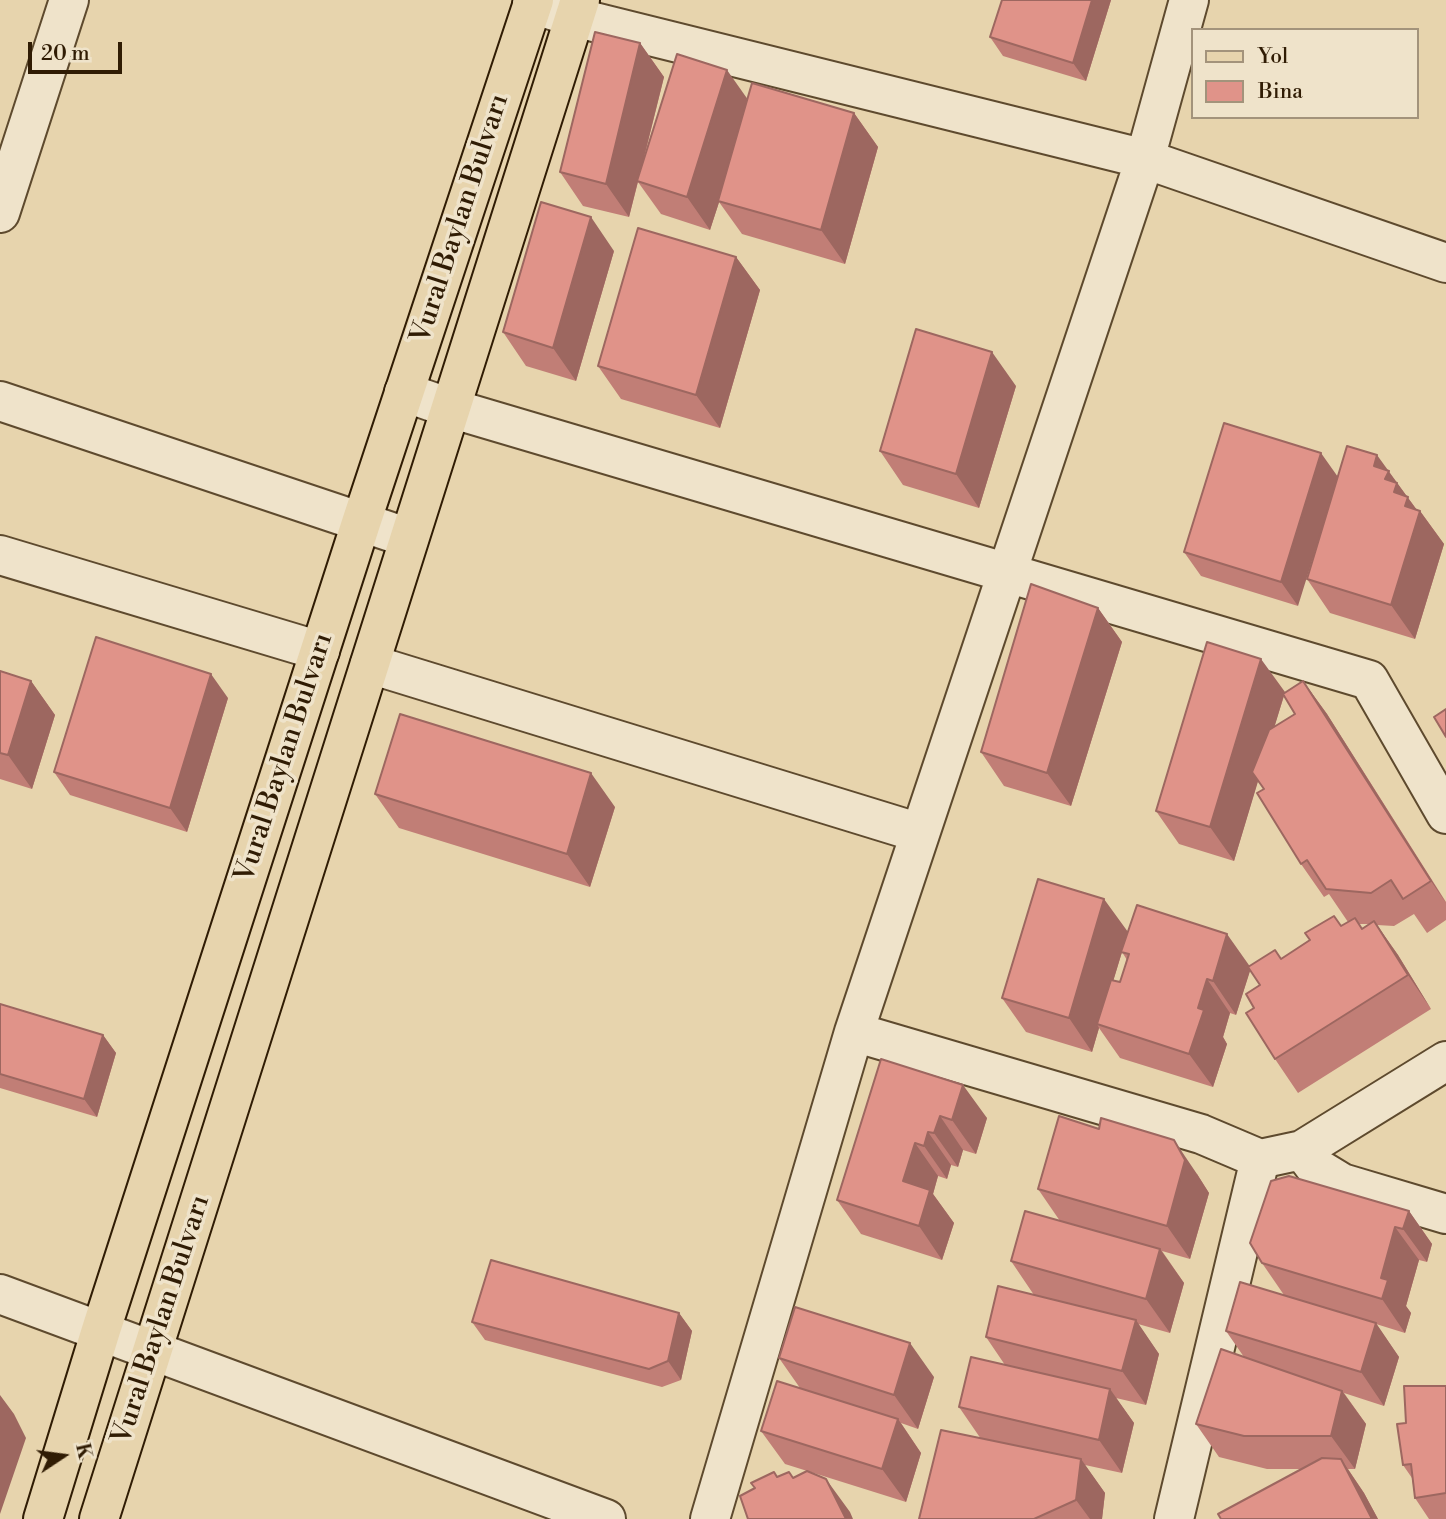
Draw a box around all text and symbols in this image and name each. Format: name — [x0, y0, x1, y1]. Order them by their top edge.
scale bar — [32, 28, 126, 72]
legend — [1190, 28, 1418, 119]
text: 20 m — [41, 41, 90, 67]
text: Yol — [1258, 44, 1288, 70]
text: Bina — [1258, 79, 1303, 105]
street label: Vural Baylan Bulvarı — [405, 90, 517, 348]
street label: Vural Baylan Bulvarı — [229, 629, 341, 887]
street label: Vural Baylan Bulvarı — [106, 1191, 218, 1449]
north arrow — [28, 1421, 98, 1491]
text: K — [70, 1441, 97, 1461]

